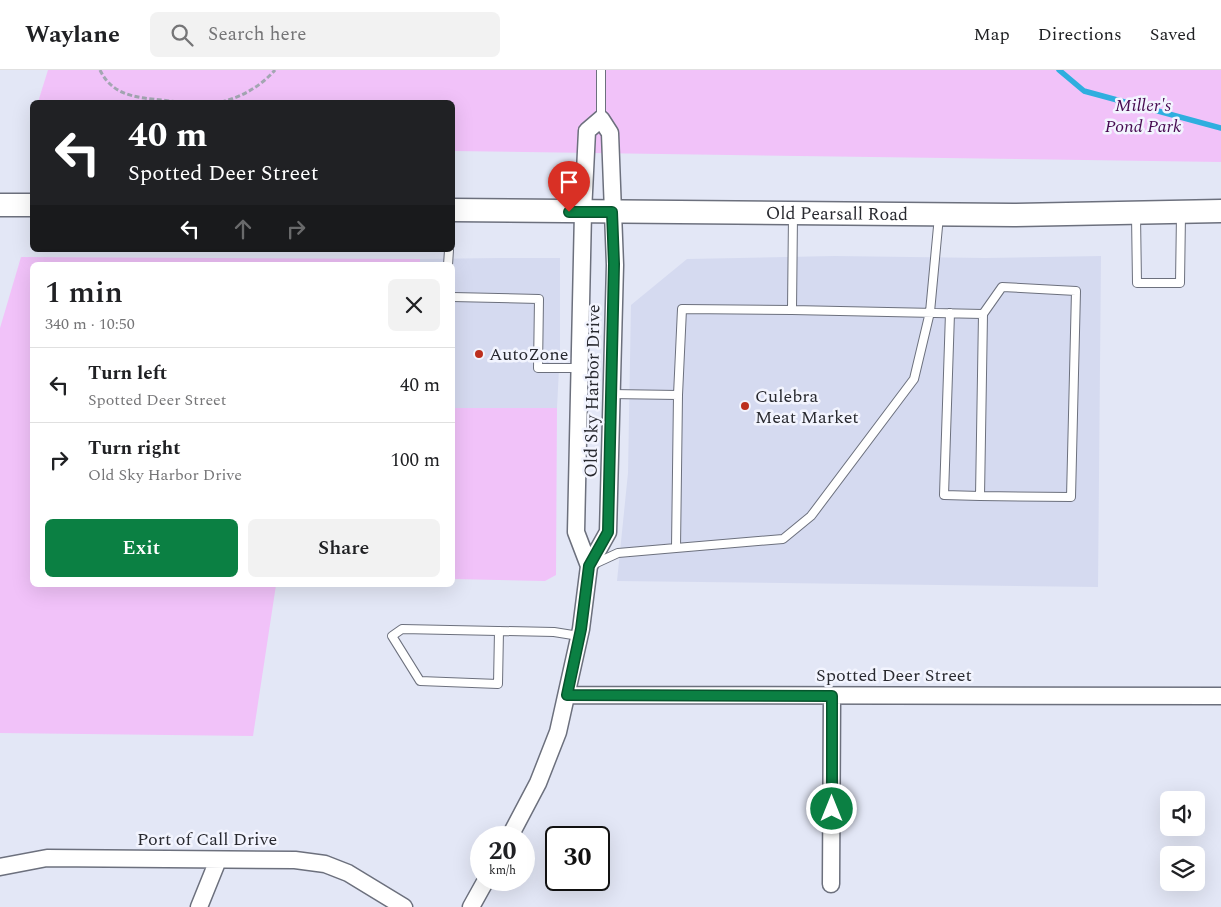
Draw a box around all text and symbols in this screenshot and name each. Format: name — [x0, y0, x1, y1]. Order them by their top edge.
search box — [150, 12, 500, 57]
text: Waylane — [25, 17, 120, 53]
text: Search here — [208, 20, 306, 49]
icon: search — [168, 21, 196, 49]
text: Map — [974, 21, 1010, 48]
text: Directions — [1038, 21, 1122, 48]
text: Saved — [1150, 21, 1196, 48]
park label: Miller's Pond Park — [1105, 92, 1182, 140]
text: 40 m — [128, 109, 208, 162]
icon: left — [45, 120, 110, 185]
text: Spotted Deer Street — [128, 157, 318, 190]
pin — [548, 161, 590, 212]
icon: arrive — [555, 168, 583, 196]
street label: Old Pearsall Road — [766, 200, 908, 228]
icon: left — [176, 215, 204, 243]
icon: ahead — [229, 215, 257, 243]
icon: right — [282, 215, 310, 243]
text: 1 min — [45, 270, 123, 316]
button: close — [388, 279, 440, 331]
street label: Old Sky Harbor Drive — [577, 304, 608, 478]
text: 340 m · 10:50 — [45, 312, 135, 336]
place label: AutoZone — [489, 341, 569, 368]
marker: AutoZone — [473, 348, 485, 360]
text: Turn left — [88, 359, 167, 388]
icon: left — [45, 371, 73, 399]
text: 40 m — [400, 371, 440, 400]
place label: Culebra Meat Market — [755, 383, 859, 431]
text: Spotted Deer Street — [88, 388, 227, 412]
marker: Culebra Meat Market — [739, 400, 751, 412]
text: Turn right — [88, 434, 181, 463]
icon: right — [45, 446, 73, 474]
text: 100 m — [390, 446, 440, 475]
text: Old Sky Harbor Drive — [88, 463, 242, 487]
button: Exit — [45, 519, 238, 577]
button: Share — [248, 519, 440, 577]
street label: Spotted Deer Street — [816, 662, 972, 689]
position arrow — [805, 782, 857, 834]
map controls — [1160, 791, 1205, 891]
button: sound — [1160, 791, 1205, 836]
street label: Port of Call Drive — [137, 826, 277, 853]
speed limit sign: 30 — [545, 826, 610, 891]
text: 20 — [488, 833, 517, 871]
button: layers — [1160, 846, 1205, 891]
text: km/h — [489, 861, 516, 880]

